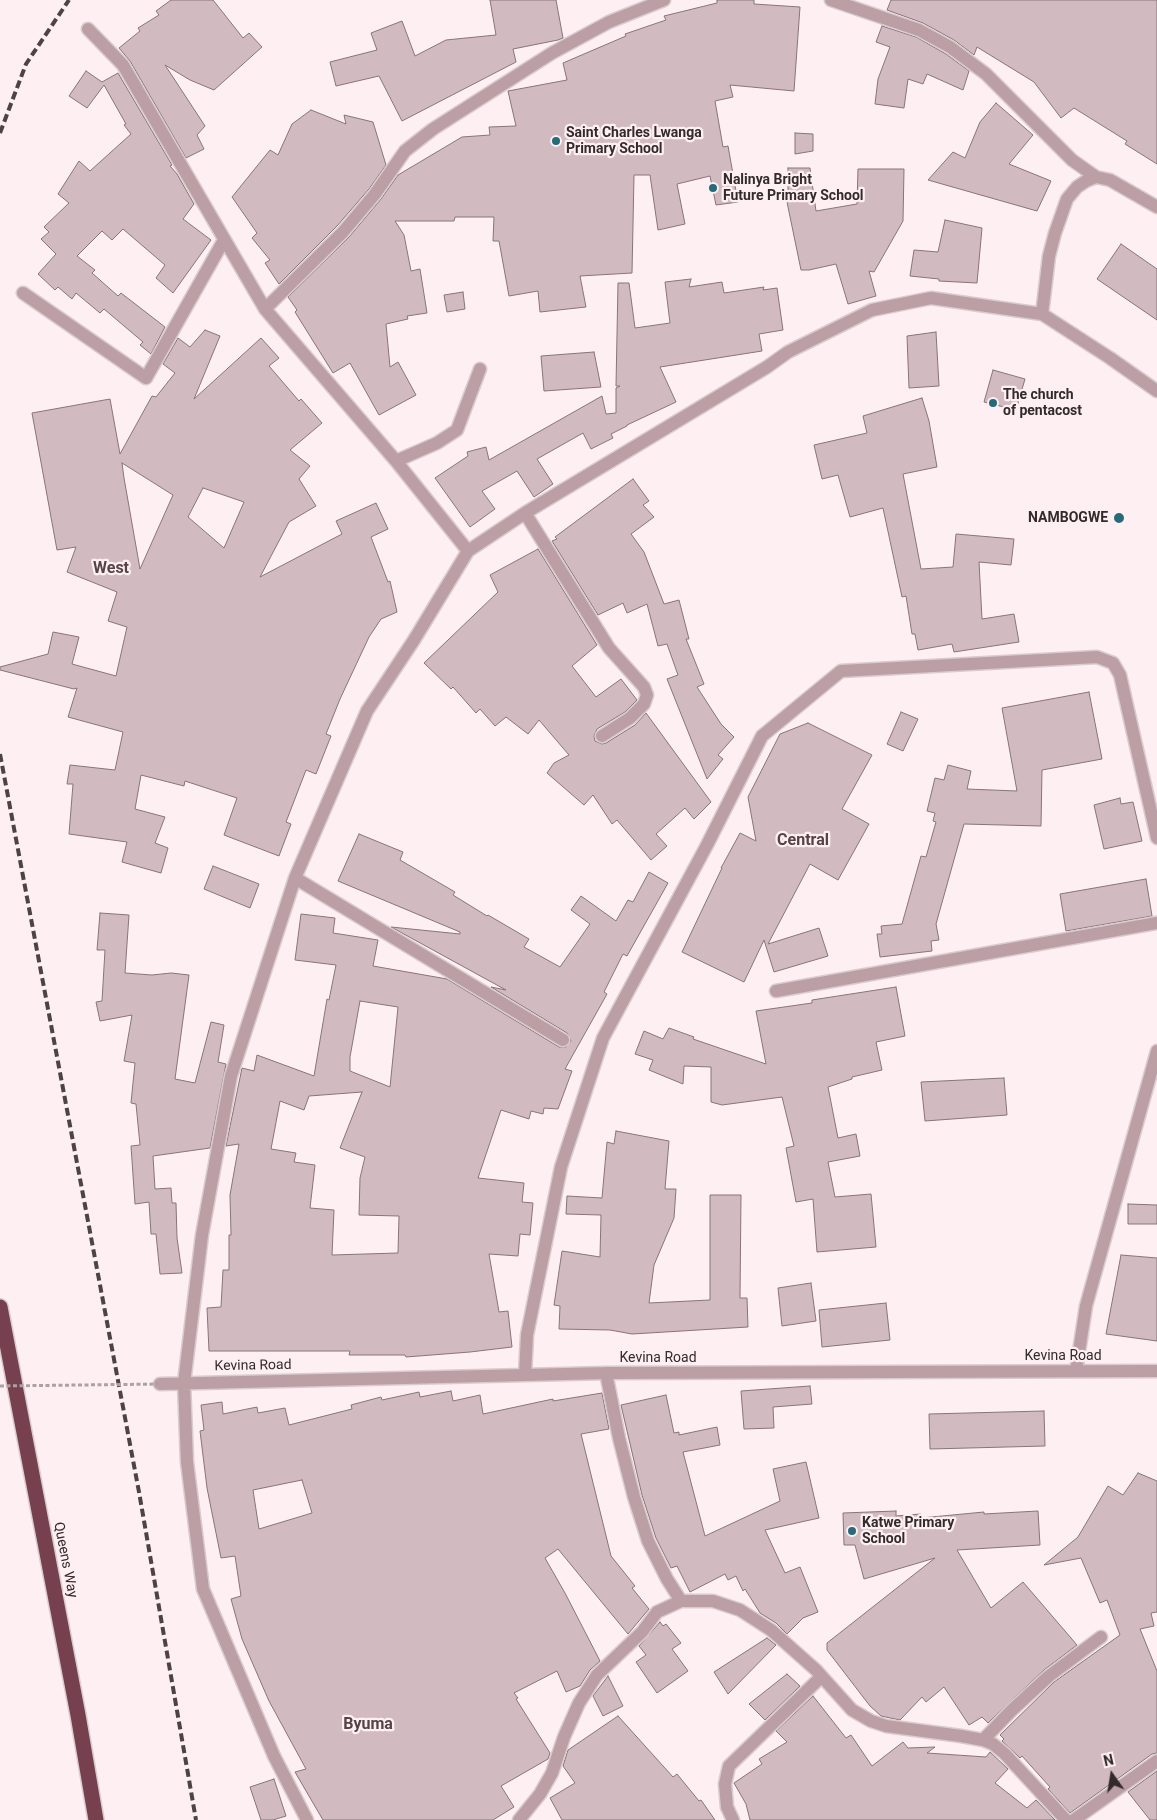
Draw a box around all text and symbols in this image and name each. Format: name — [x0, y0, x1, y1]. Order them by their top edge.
place label: Saint Charles Lwanga Primary School — [566, 125, 702, 158]
marker: Saint Charles Lwanga Primary School — [550, 135, 562, 147]
place label: Nalinya Bright Future Primary School — [723, 172, 864, 204]
marker: Nalinya Bright Future Primary School — [707, 182, 719, 194]
place label: The church of pentacost — [1003, 387, 1082, 420]
marker: The church of pentacost — [987, 397, 999, 409]
place label: NAMBOGWE — [1028, 510, 1108, 526]
marker: NAMBOGWE — [1112, 511, 1126, 525]
district label: West — [93, 559, 129, 579]
district label: Central — [777, 831, 829, 851]
street label: Kevina Road — [1024, 1348, 1102, 1364]
street label: Kevina Road — [619, 1350, 697, 1366]
street label: Kevina Road — [214, 1357, 292, 1375]
place label: Katwe Primary School — [862, 1515, 954, 1548]
street label: Queens Way — [49, 1521, 81, 1599]
marker: Katwe Primary School — [846, 1525, 858, 1537]
district label: Byuma — [343, 1715, 393, 1735]
north arrow — [1087, 1750, 1137, 1800]
text: N — [1102, 1751, 1115, 1769]

